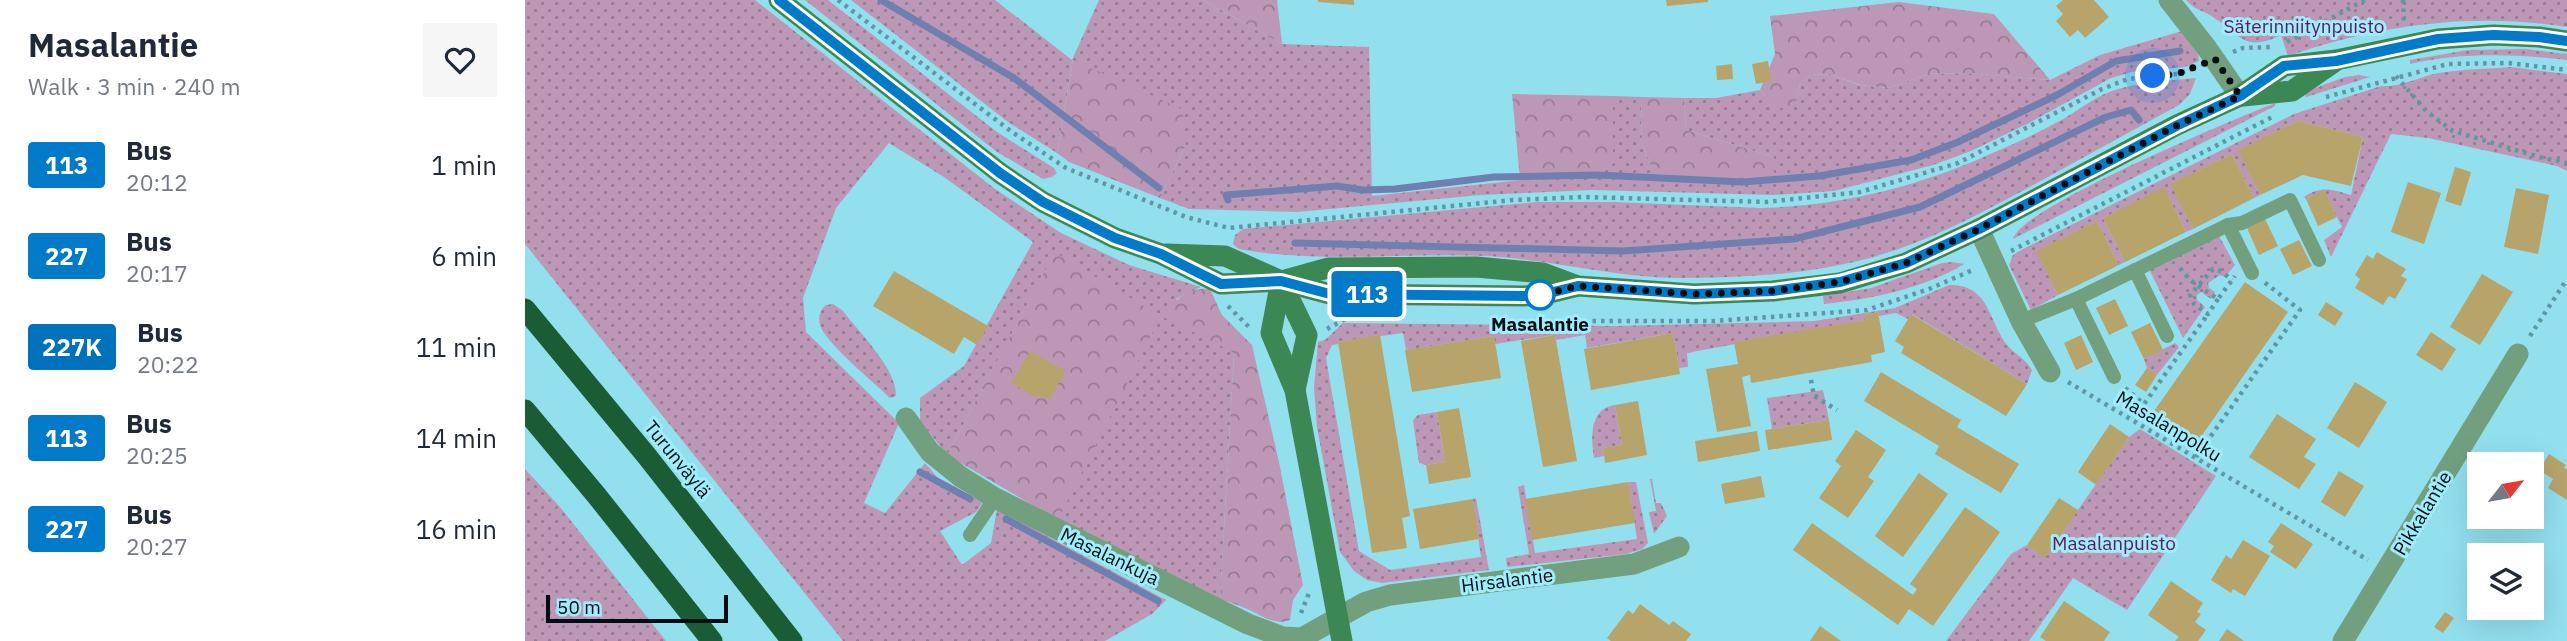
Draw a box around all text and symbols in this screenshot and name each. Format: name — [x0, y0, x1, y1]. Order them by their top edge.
park label: Säterinniitynpuisto — [2224, 14, 2384, 38]
text: Masalantie — [28, 23, 198, 66]
button: heart — [423, 23, 497, 97]
your location — [2135, 58, 2170, 93]
text: Walk · 3 min · 240 m — [28, 71, 241, 101]
text: Bus — [126, 133, 172, 167]
text: 1 min — [431, 148, 497, 182]
text: 113 — [45, 149, 88, 181]
text: 20:12 — [126, 167, 188, 197]
text: Bus — [126, 224, 172, 258]
text: 6 min — [431, 239, 497, 273]
text: 227 — [45, 240, 88, 272]
text: 20:17 — [126, 258, 188, 288]
line badge: 113 — [1327, 271, 1407, 317]
text: 113 — [1345, 278, 1389, 310]
marker: Masalantie — [1525, 280, 1555, 310]
place label: Masalantie — [1491, 312, 1589, 336]
text: Bus — [137, 315, 183, 349]
text: 11 min — [416, 330, 497, 364]
text: 227K — [42, 331, 102, 363]
text: 20:22 — [137, 349, 199, 379]
street label: Masalanpolku — [2112, 385, 2226, 467]
text: Bus — [126, 406, 172, 440]
street label: Turunväylä — [639, 415, 717, 503]
text: 14 min — [416, 421, 497, 455]
text: 113 — [45, 422, 88, 454]
text: 20:25 — [126, 440, 188, 470]
north arrow — [2467, 452, 2545, 528]
map controls — [2467, 452, 2544, 620]
street label: Pikkalantie — [2387, 466, 2457, 560]
text: Bus — [126, 497, 172, 531]
text: 16 min — [416, 512, 497, 546]
text: 227 — [45, 513, 88, 545]
street label: Masalankuja — [1057, 522, 1163, 590]
text: 20:27 — [126, 531, 188, 561]
park label: Masalanpuisto — [2052, 531, 2176, 555]
button: layers — [2467, 543, 2544, 620]
street label: Hirsalantie — [1460, 562, 1554, 598]
scale bar — [546, 592, 728, 624]
text: 50 m — [557, 595, 601, 619]

